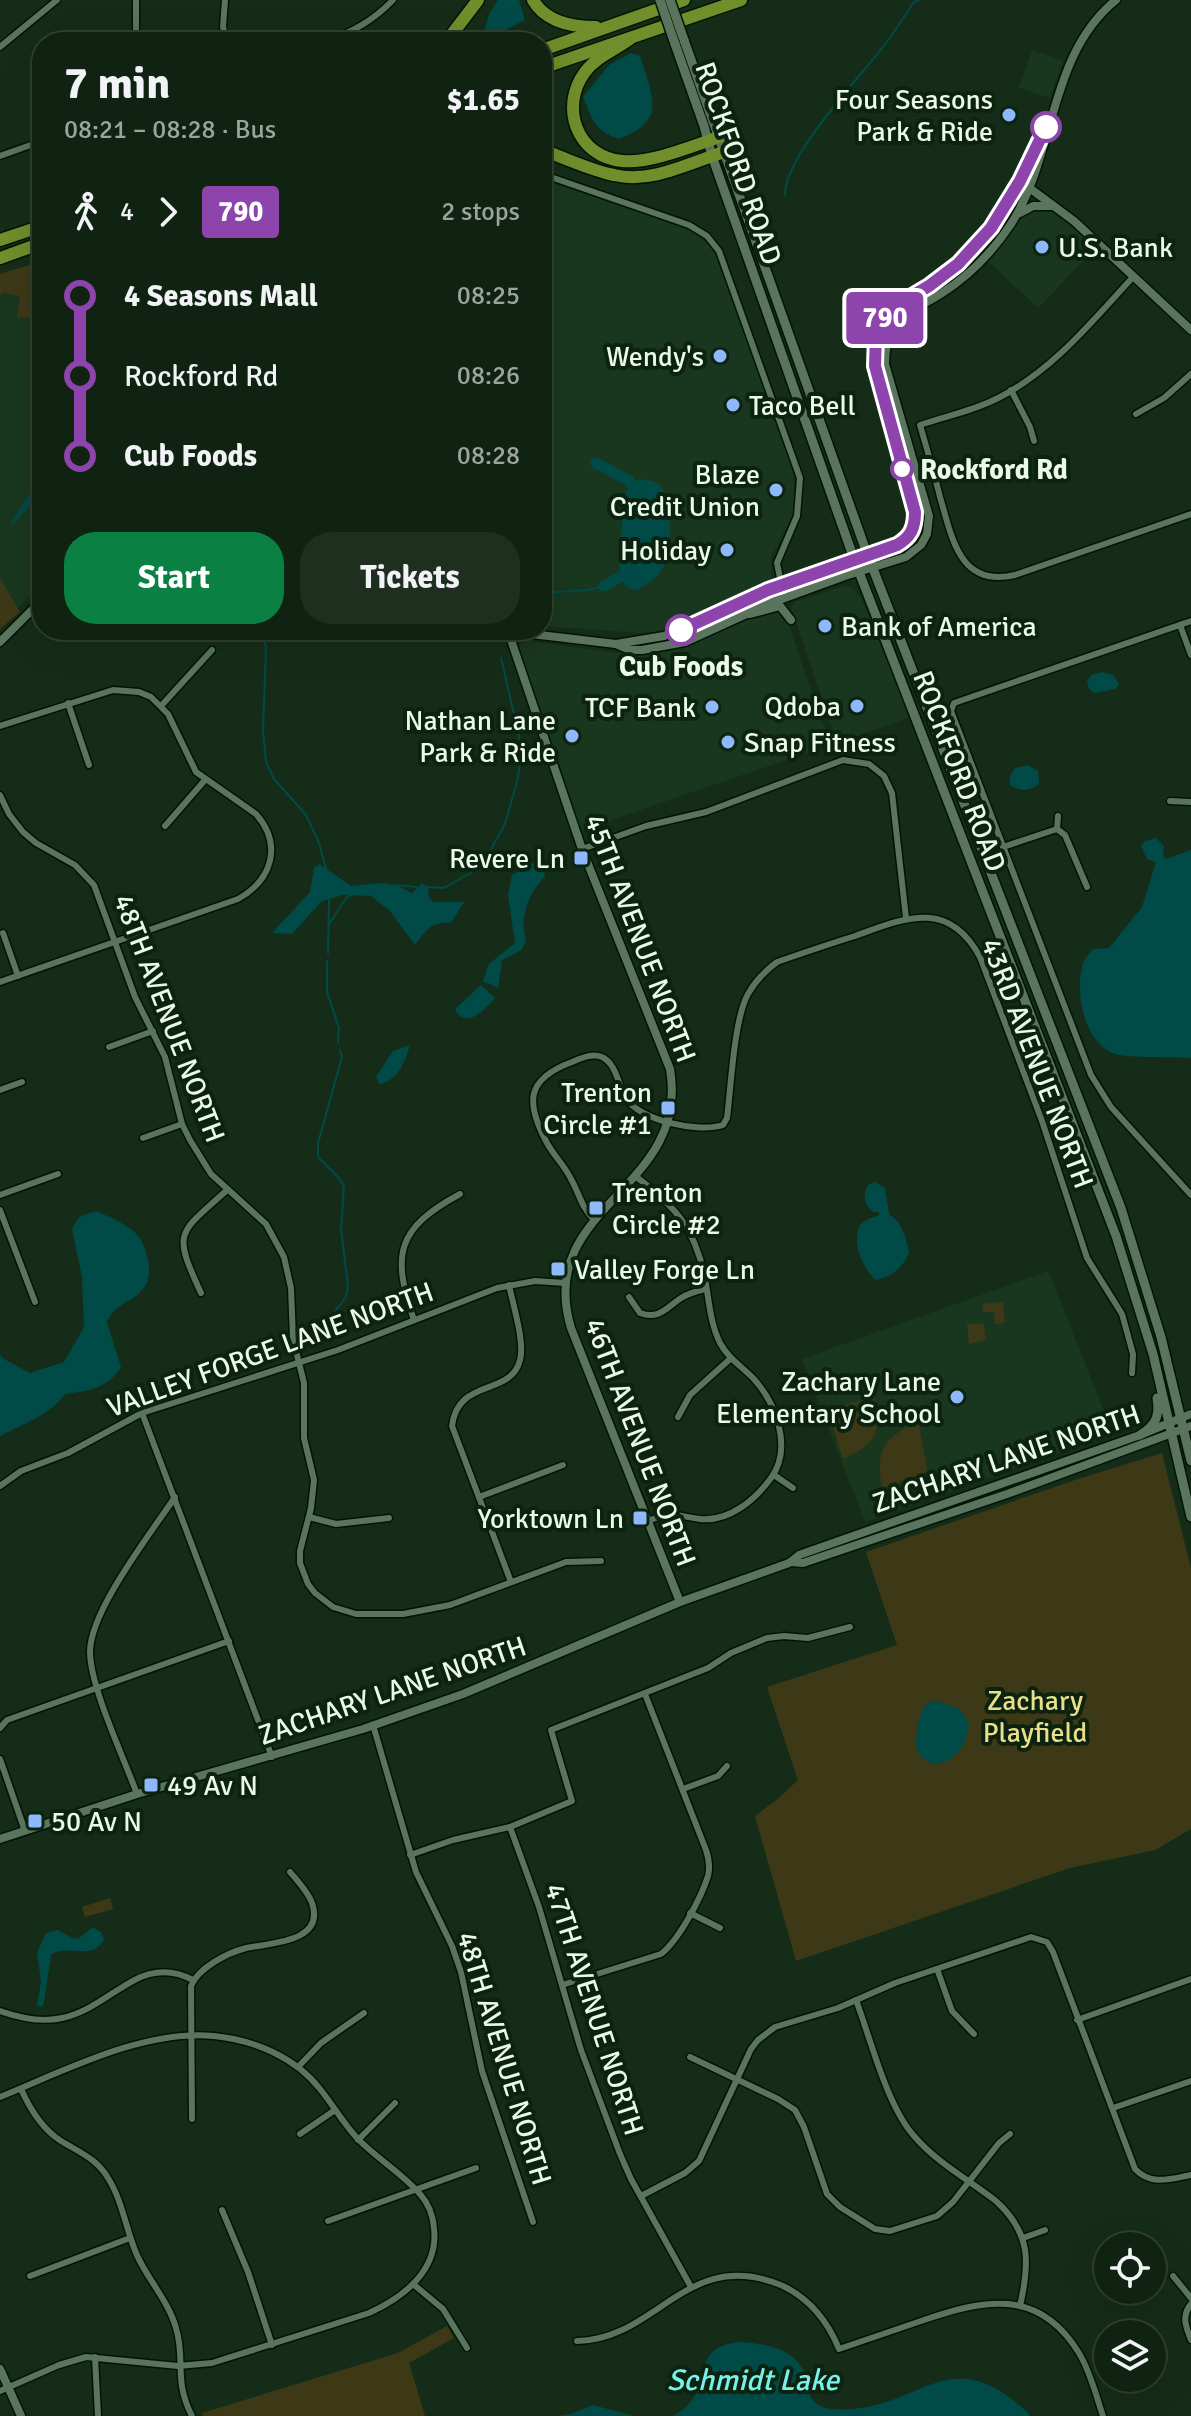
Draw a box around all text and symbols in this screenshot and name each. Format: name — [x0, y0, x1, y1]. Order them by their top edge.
text: 7 min — [64, 57, 170, 111]
street label: ROCKFORD ROAD — [687, 57, 789, 269]
text: $1.65 — [447, 82, 520, 119]
place label: Four Seasons Park & Ride — [835, 83, 993, 149]
marker: Four Seasons Park & Ride — [1000, 106, 1018, 124]
unlabelled marker — [1031, 112, 1061, 142]
text: 08:21 – 08:28 · Bus — [64, 114, 276, 146]
icon: walk — [64, 190, 108, 234]
icon: forward — [146, 190, 190, 234]
text: 790 — [218, 195, 263, 229]
text: 4 — [120, 196, 134, 228]
text: 2 stops — [441, 196, 520, 228]
place label: U.S. Bank — [1058, 231, 1173, 265]
marker: U.S. Bank — [1033, 238, 1051, 256]
text: 4 Seasons Mall — [124, 278, 318, 315]
text: 08:25 — [457, 280, 520, 312]
line badge: 790 — [839, 292, 931, 344]
text: 790 — [862, 301, 908, 335]
place label: Wendy's — [606, 340, 704, 374]
marker: Wendy's — [711, 347, 729, 365]
text: Rockford Rd — [124, 358, 279, 395]
text: 08:26 — [457, 360, 520, 392]
place label: Taco Bell — [749, 389, 856, 423]
marker: Taco Bell — [724, 396, 742, 414]
text: Cub Foods — [124, 438, 257, 475]
text: 08:28 — [457, 440, 520, 472]
place label: Rockford Rd — [920, 453, 1068, 487]
place label: Blaze Credit Union — [610, 458, 760, 524]
marker: Rockford Rd — [891, 458, 913, 480]
marker: Blaze Credit Union — [767, 481, 785, 499]
button: Start — [64, 532, 284, 624]
button: Tickets — [300, 532, 520, 624]
place label: Holiday — [620, 534, 711, 568]
marker: Holiday — [718, 541, 736, 559]
place label: Bank of America — [841, 610, 1037, 644]
marker: Cub Foods — [666, 615, 696, 645]
marker: Bank of America — [816, 617, 834, 635]
place label: Cub Foods — [619, 650, 743, 684]
street label: ROCKFORD ROAD — [905, 666, 1013, 876]
place label: Qdoba — [764, 690, 841, 724]
place label: TCF Bank — [585, 691, 696, 725]
marker: Qdoba — [848, 697, 866, 715]
marker: TCF Bank — [703, 698, 721, 716]
place label: Nathan Lane Park & Ride — [405, 704, 556, 770]
place label: Snap Fitness — [744, 726, 896, 760]
marker: Nathan Lane Park & Ride — [563, 727, 581, 745]
marker: Snap Fitness — [719, 733, 737, 751]
street label: 45TH AVENUE NORTH — [577, 809, 703, 1067]
place label: Revere Ln — [449, 842, 565, 876]
marker: Revere Ln — [572, 849, 590, 867]
street label: 48TH AVENUE NORTH — [106, 889, 232, 1147]
street label: 43RD AVENUE NORTH — [974, 933, 1100, 1193]
place label: Trenton Circle #1 — [543, 1076, 652, 1142]
marker: Trenton Circle #1 — [659, 1099, 677, 1117]
place label: Trenton Circle #2 — [612, 1176, 721, 1242]
marker: Trenton Circle #2 — [587, 1199, 605, 1217]
place label: Valley Forge Ln — [574, 1253, 755, 1287]
marker: Valley Forge Ln — [549, 1260, 567, 1278]
street label: VALLEY FORGE LANE NORTH — [102, 1275, 438, 1425]
street label: 46TH AVENUE NORTH — [577, 1313, 703, 1571]
place label: Zachary Lane Elementary School — [716, 1365, 941, 1431]
marker: Zachary Lane Elementary School — [948, 1388, 966, 1406]
street label: ZACHARY LANE NORTH — [868, 1397, 1145, 1521]
place label: Yorktown Ln — [478, 1502, 624, 1536]
marker: Yorktown Ln — [631, 1509, 649, 1527]
street label: ZACHARY LANE NORTH — [254, 1629, 531, 1753]
park label: Zachary Playfield — [983, 1684, 1087, 1750]
place label: 49 Av N — [167, 1769, 258, 1803]
marker: 49 Av N — [142, 1776, 160, 1794]
place label: 50 Av N — [51, 1805, 142, 1839]
marker: 50 Av N — [26, 1812, 44, 1830]
street label: 47TH AVENUE NORTH — [537, 1879, 651, 2140]
street label: 48TH AVENUE NORTH — [449, 1928, 559, 2189]
map controls — [1094, 2232, 1166, 2392]
button: locate — [1094, 2232, 1166, 2304]
button: layers — [1094, 2320, 1166, 2392]
water label: Schmidt Lake — [667, 2362, 841, 2399]

